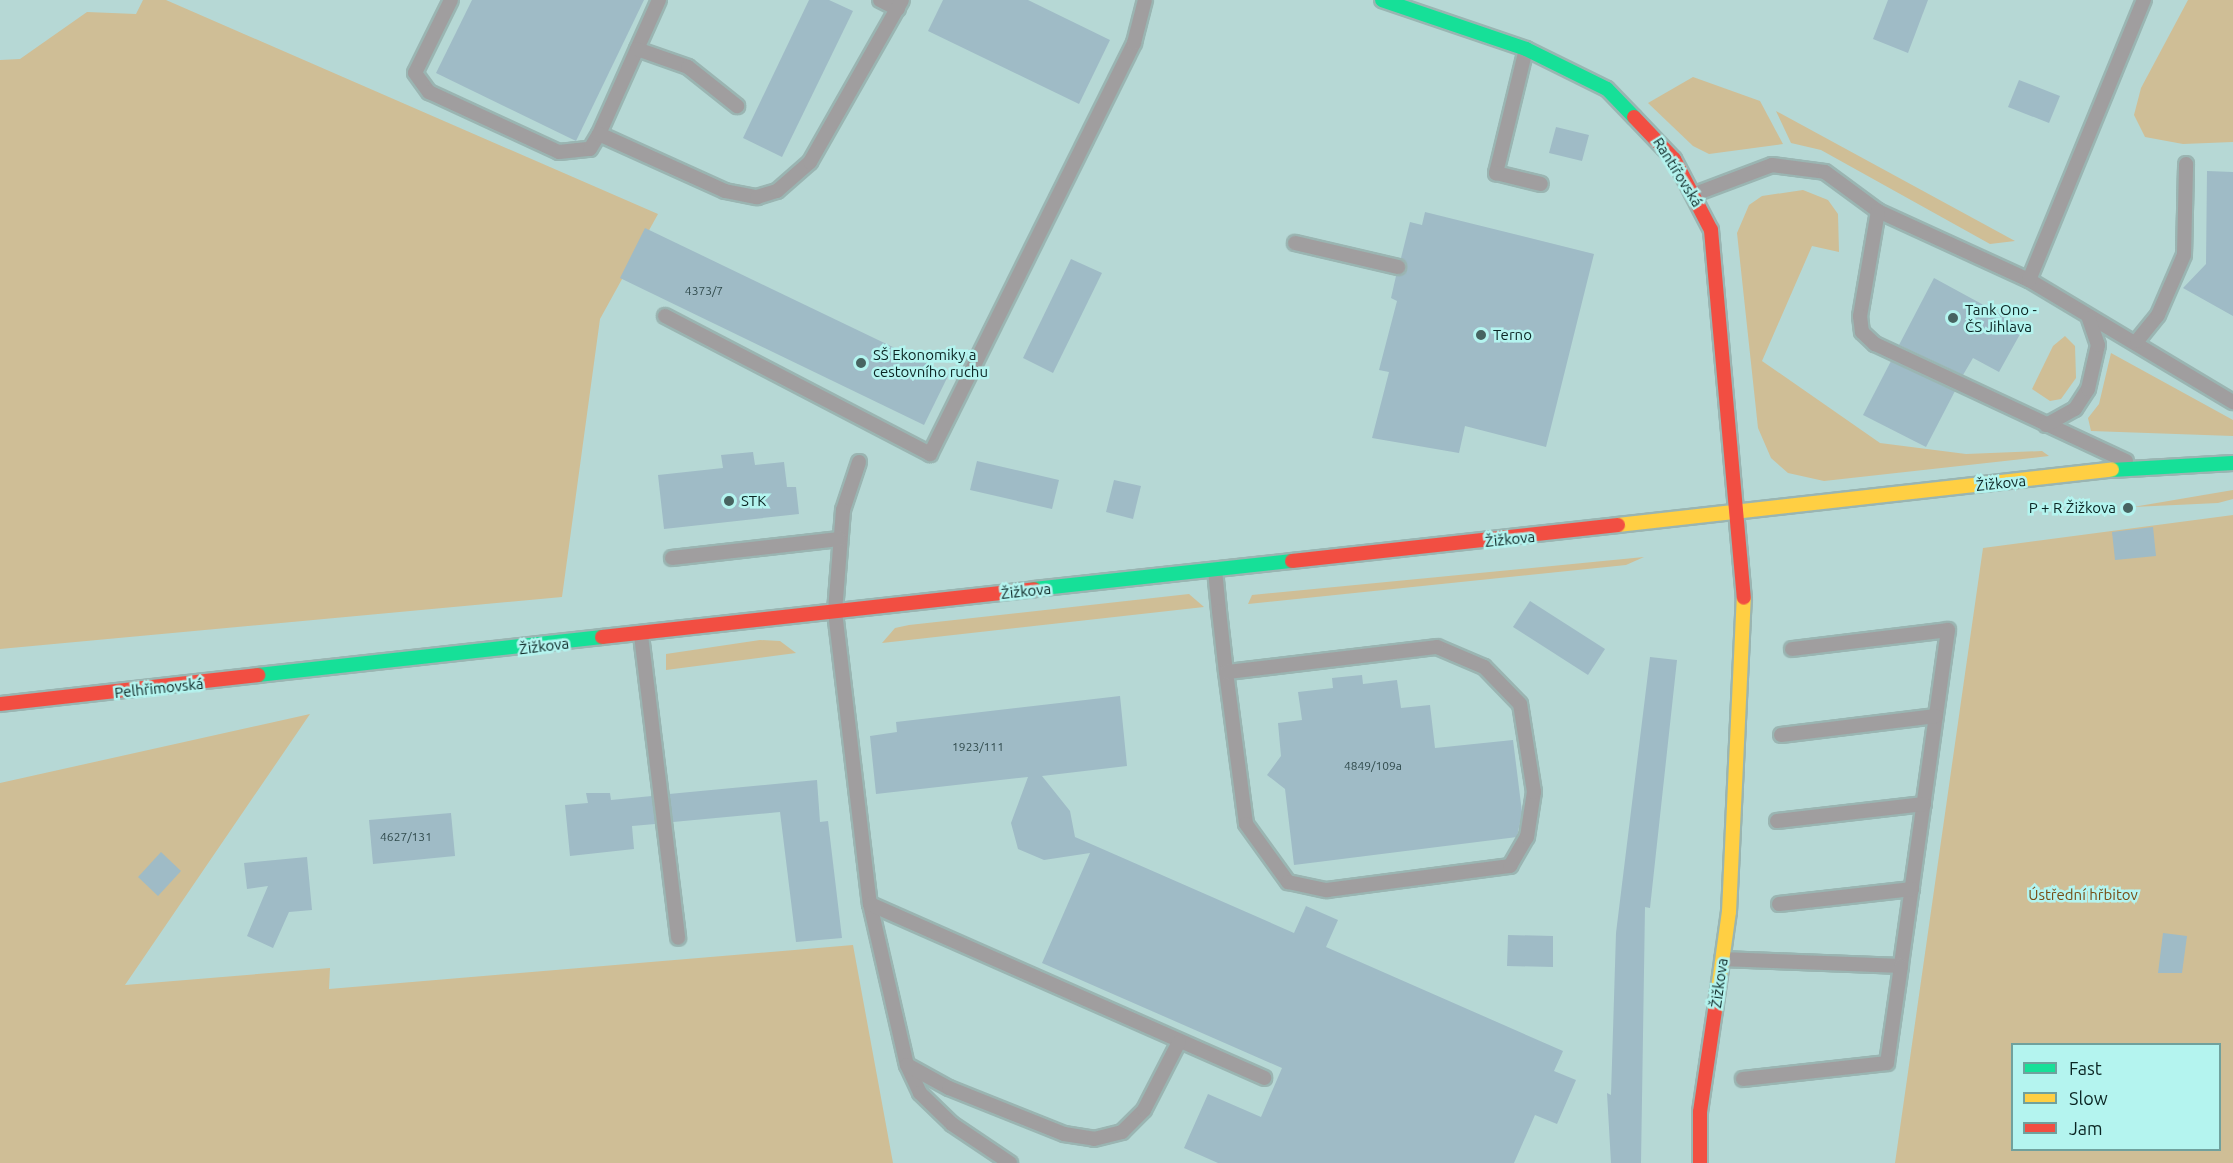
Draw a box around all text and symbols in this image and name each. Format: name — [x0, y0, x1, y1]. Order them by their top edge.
street label: Rantířovská — [1650, 134, 1706, 210]
house number: 4373/7 — [685, 284, 723, 298]
place label: Tank Ono - ČS Jihlava — [1965, 300, 2037, 335]
marker: Tank Ono - ČS Jihlava — [1946, 311, 1960, 325]
place label: Terno — [1493, 326, 1532, 344]
marker: Terno — [1474, 328, 1488, 342]
place label: SŠ Ekonomiky a cestovního ruchu — [873, 345, 988, 380]
marker: SŠ Ekonomiky a cestovního ruchu — [854, 356, 868, 370]
street label: Žižkova — [1975, 471, 2027, 495]
place label: STK — [741, 492, 766, 510]
marker: STK — [722, 494, 736, 508]
place label: P + R Žižkova — [2029, 499, 2116, 517]
marker: P + R Žižkova — [2121, 501, 2135, 515]
street label: Žižkova — [1484, 527, 1536, 551]
street label: Žižkova — [1000, 579, 1052, 603]
street label: Žižkova — [518, 634, 570, 658]
street label: Pelhřimovská — [114, 674, 204, 702]
house number: 1923/111 — [952, 740, 1004, 754]
house number: 4849/109a — [1344, 759, 1402, 773]
house number: 4627/131 — [380, 830, 432, 844]
park label: Ústřední hřbitov — [2028, 886, 2138, 904]
street label: Žižkova — [1707, 957, 1731, 1009]
legend — [2011, 1043, 2221, 1151]
text: Fast — [2069, 1058, 2102, 1078]
text: Slow — [2069, 1088, 2108, 1108]
text: Jam — [2069, 1118, 2103, 1138]

